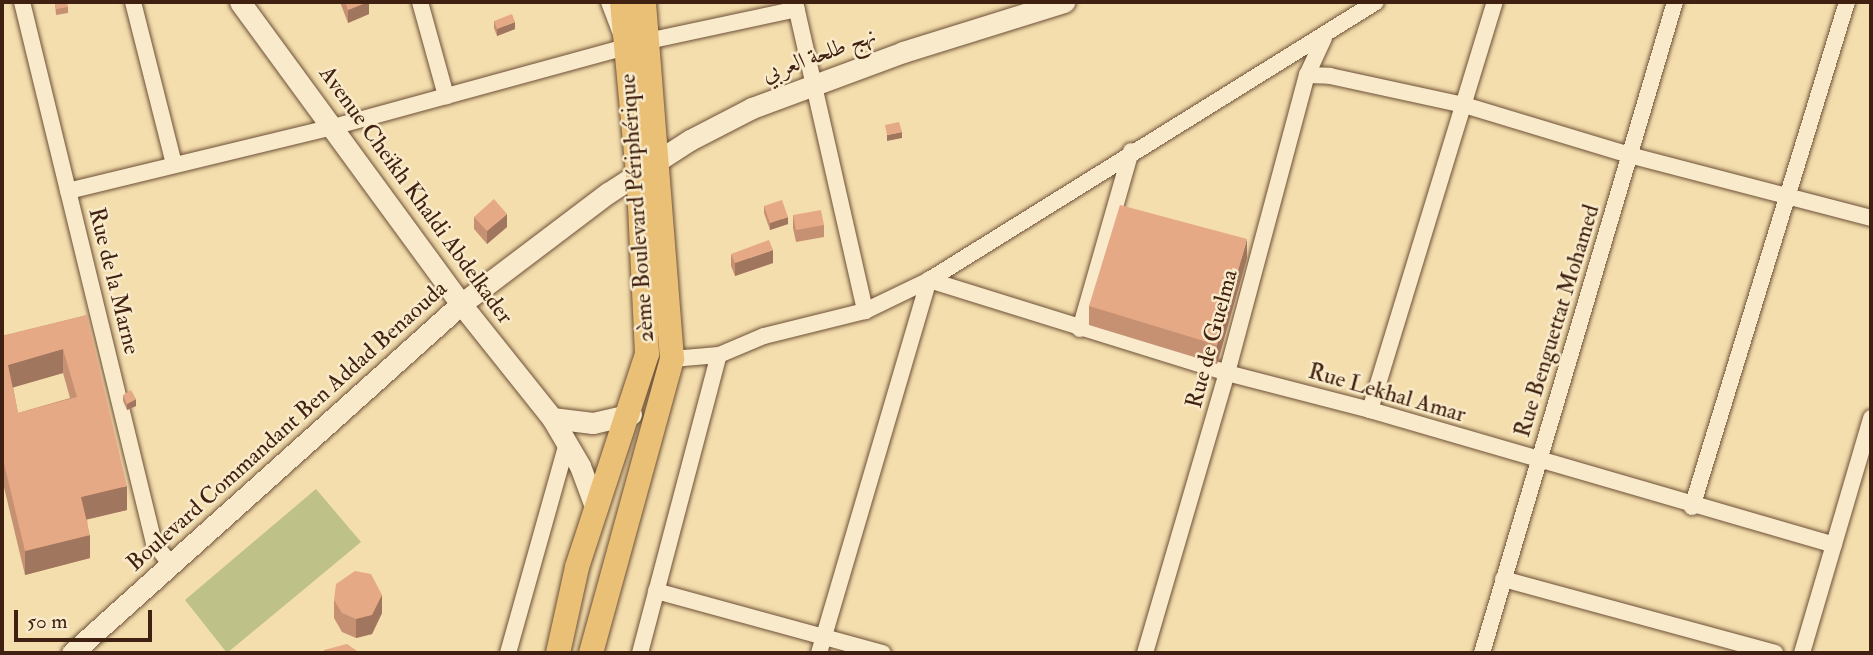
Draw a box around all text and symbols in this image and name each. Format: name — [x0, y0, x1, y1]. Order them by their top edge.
street label: نهج طلحة العربي — [758, 22, 880, 88]
street label: Avenue Cheïkh Khaldi Abdelkader — [313, 61, 519, 329]
street label: 2ème Boulevard Périphérique — [614, 73, 660, 343]
street label: Rue Benguettat Mohamed — [1508, 201, 1606, 441]
street label: Rue de la Marne — [82, 205, 146, 357]
street label: Rue de Guelma — [1180, 267, 1244, 411]
street label: Boulevard Commandant Ben Addad Benaouda — [121, 275, 453, 577]
street label: Rue Lekhal Amar — [1305, 357, 1469, 429]
scale bar — [18, 596, 156, 640]
text: 50 m — [27, 608, 68, 635]

